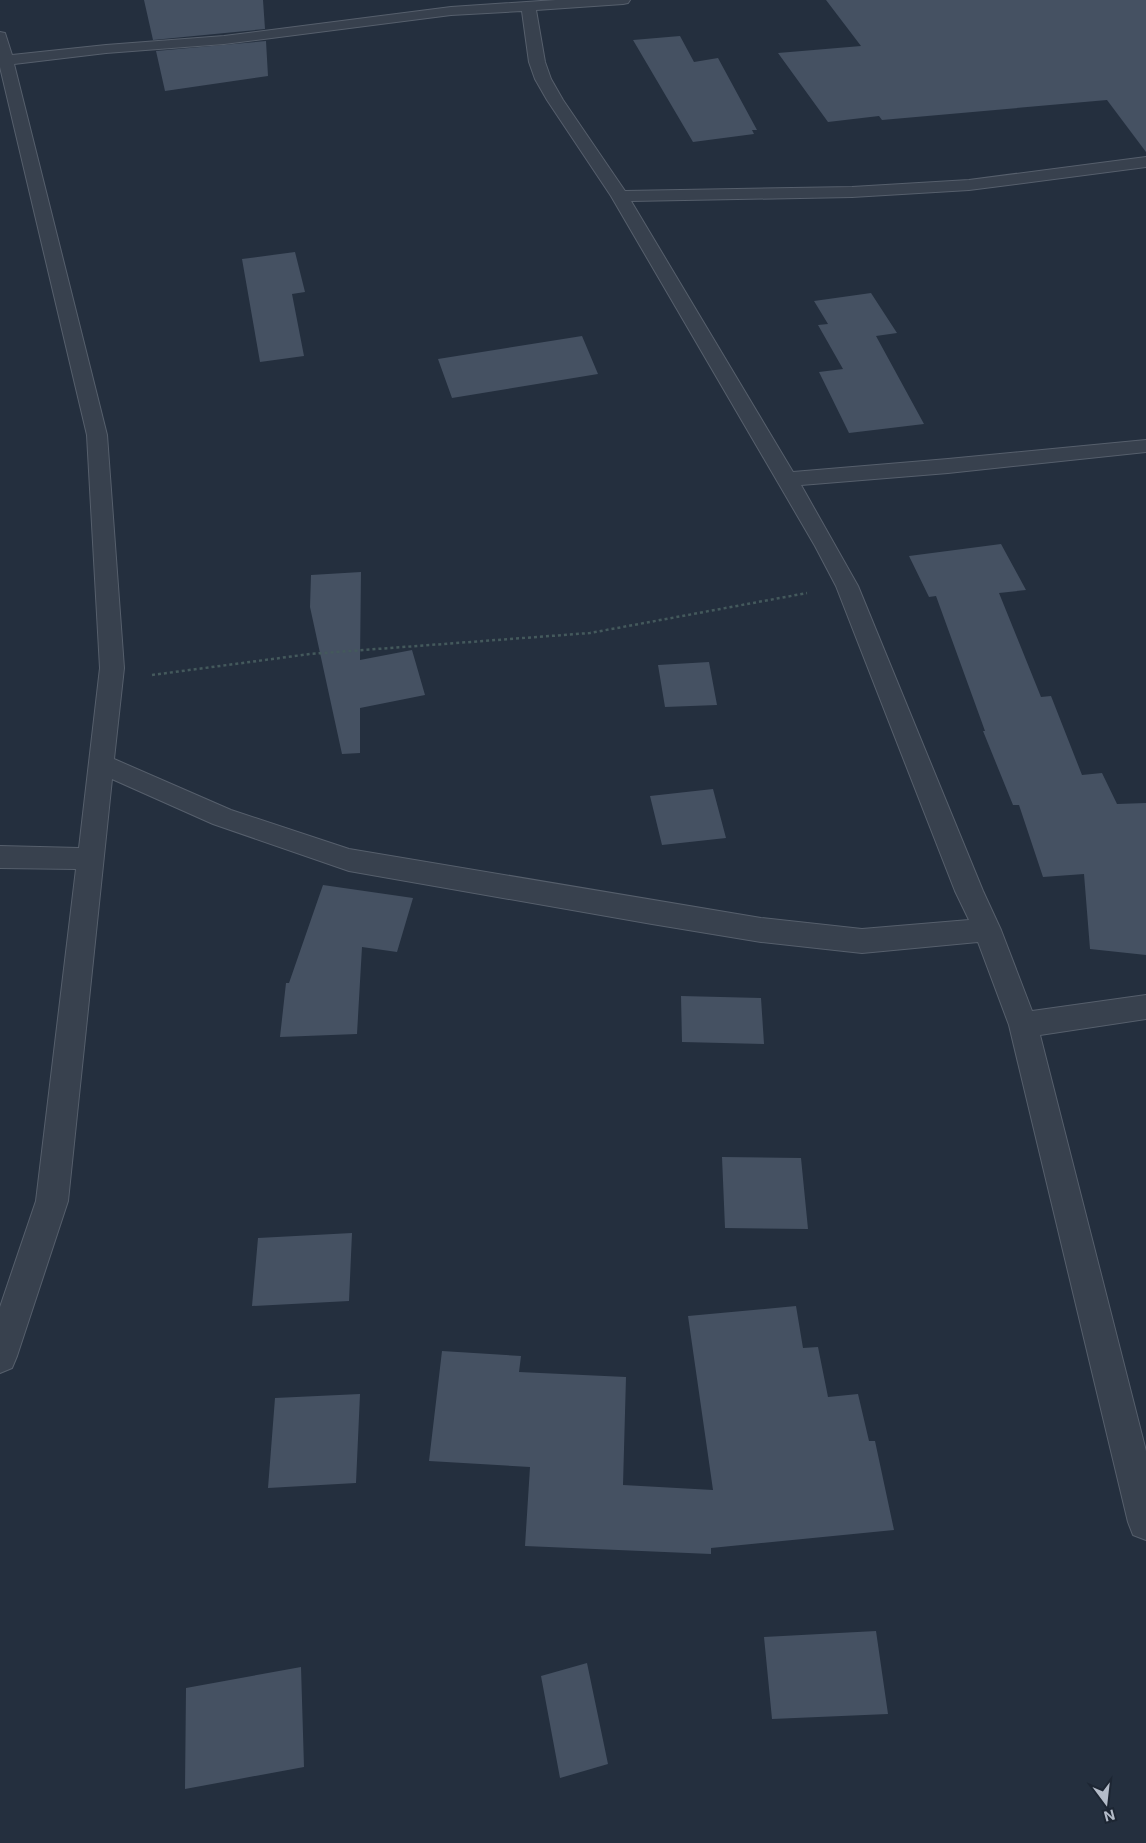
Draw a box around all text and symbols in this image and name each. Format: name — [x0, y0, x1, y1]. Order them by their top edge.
north arrow — [1081, 1778, 1131, 1828]
text: N — [1102, 1806, 1117, 1826]

